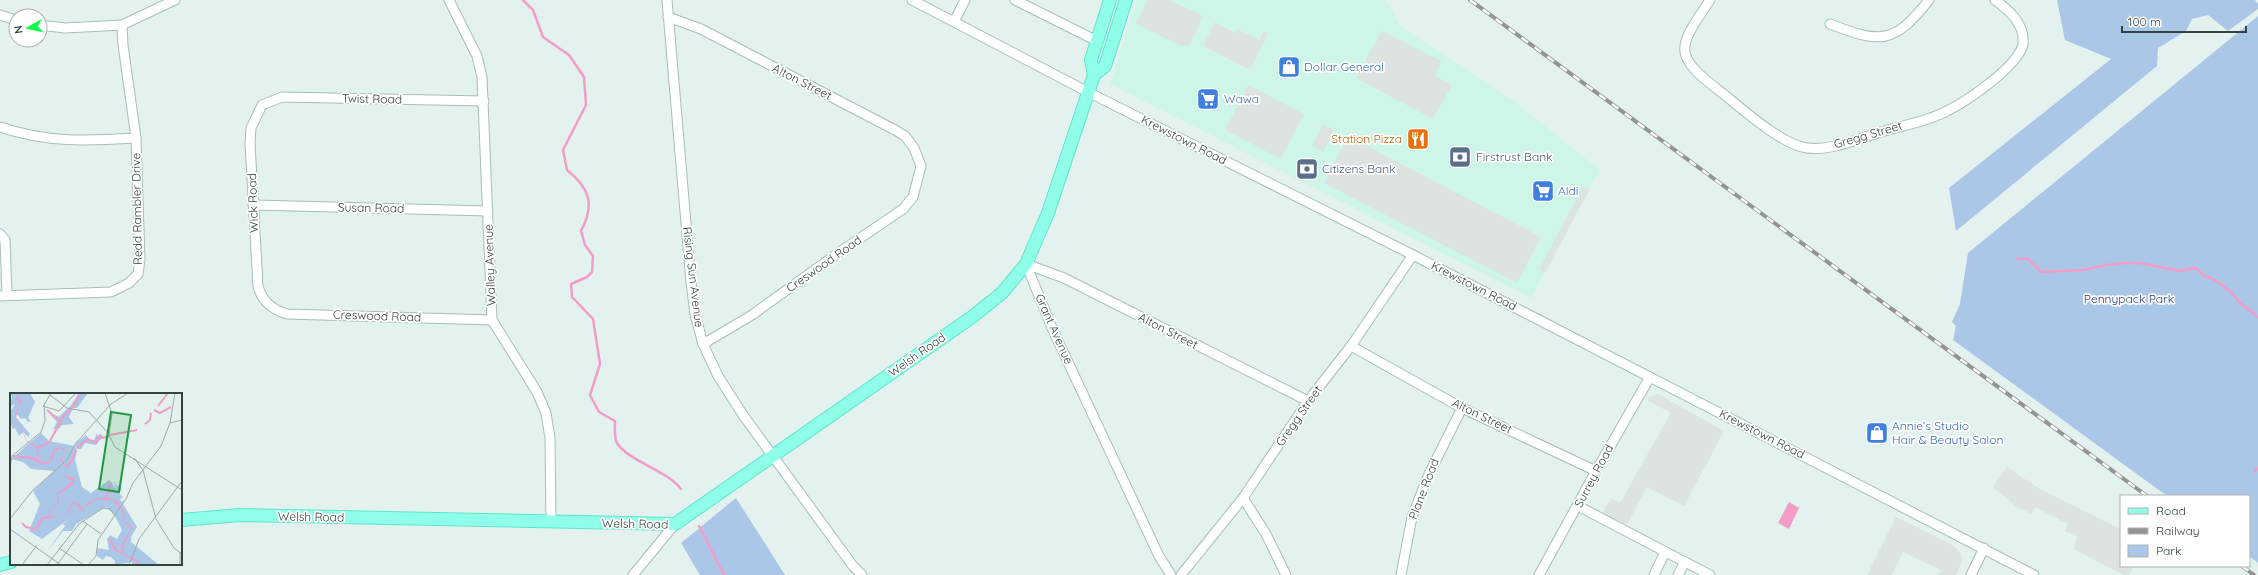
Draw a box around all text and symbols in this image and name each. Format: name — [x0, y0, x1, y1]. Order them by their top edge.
north arrow — [8, 8, 48, 48]
scale bar — [2122, 8, 2246, 34]
text: 100 m — [2128, 14, 2161, 29]
text: N — [11, 24, 26, 35]
shop icon: Dollar General — [1276, 54, 1302, 80]
place label: Dollar General — [1304, 59, 1384, 74]
street label: Alton Street — [770, 60, 834, 103]
supermarket icon: Wawa — [1195, 86, 1221, 112]
street label: Twist Road — [342, 90, 402, 107]
place label: Wawa — [1224, 91, 1259, 106]
street label: Krewstown Road — [1139, 112, 1230, 168]
street label: Gregg Street — [1832, 118, 1904, 151]
restaurant icon: Station Pizza — [1405, 126, 1431, 152]
place label: Station Pizza — [1331, 131, 1402, 146]
bank icon: Firstrust Bank — [1447, 144, 1473, 170]
place label: Firstrust Bank — [1476, 149, 1553, 164]
street label: Redd Rambler Drive — [128, 152, 145, 265]
bank icon: Citizens Bank — [1294, 156, 1320, 182]
place label: Citizens Bank — [1322, 161, 1396, 176]
street label: Wick Road — [244, 173, 261, 233]
supermarket icon: Aldi — [1530, 178, 1556, 204]
place label: Aldi — [1558, 183, 1578, 198]
street label: Susan Road — [338, 199, 404, 216]
street label: Walley Avenue — [481, 224, 498, 306]
street label: Rising Sun Avenue — [680, 226, 707, 328]
street label: Creswood Road — [783, 232, 864, 295]
street label: Krewstown Road — [1429, 258, 1520, 314]
street label: Grant Avenue — [1032, 291, 1077, 366]
park label: Pennypack Park — [2084, 291, 2174, 306]
street label: Creswood Road — [333, 306, 421, 325]
street label: Alton Street — [1136, 309, 1200, 352]
street label: Welsh Road — [885, 329, 948, 380]
street label: Gregg Street — [1272, 383, 1325, 449]
inset map — [10, 393, 182, 565]
street label: Alton Street — [1450, 395, 1515, 436]
street label: Krewstown Road — [1717, 406, 1808, 462]
place label: Annie’s Studio Hair & Beauty Salon — [1892, 418, 2003, 447]
shop icon: Annie’s Studio Hair & Beauty Salon — [1864, 420, 1890, 446]
street label: Surrey Road — [1571, 442, 1616, 510]
street label: Plane Road — [1405, 456, 1442, 521]
legend — [2120, 495, 2250, 567]
text: Road — [2156, 503, 2186, 518]
street label: Welsh Road — [278, 508, 344, 525]
street label: Welsh Road — [602, 515, 668, 532]
text: Railway — [2156, 523, 2200, 538]
text: Park — [2156, 543, 2181, 558]

